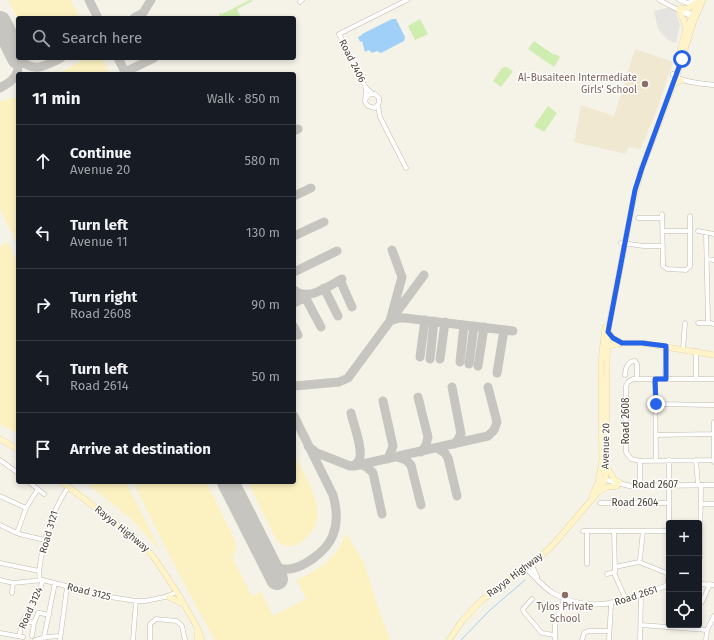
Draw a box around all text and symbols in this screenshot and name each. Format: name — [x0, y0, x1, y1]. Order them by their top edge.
search box — [16, 16, 296, 60]
icon: search — [30, 27, 52, 49]
text: Search here — [62, 29, 142, 47]
street label: Road 2406 — [336, 38, 368, 84]
route start — [673, 50, 691, 68]
place label: Al-Busaiteen Intermediate Girls' School — [518, 72, 637, 96]
marker: Al-Busaiteen Intermediate Girls' School — [640, 79, 650, 89]
text: 11 min — [32, 88, 80, 109]
text: Walk · 850 m — [207, 91, 280, 106]
text: Continue — [70, 144, 131, 162]
icon: ahead — [32, 150, 54, 172]
text: 580 m — [244, 153, 280, 168]
text: Avenue 20 — [70, 162, 130, 177]
text: Turn left — [70, 216, 128, 234]
icon: left — [32, 222, 54, 244]
text: 130 m — [246, 225, 280, 240]
text: Avenue 11 — [70, 234, 128, 249]
text: Turn right — [70, 288, 137, 306]
icon: right — [32, 294, 54, 316]
text: 90 m — [251, 297, 280, 312]
text: Road 2608 — [70, 306, 131, 321]
text: Turn left — [70, 360, 128, 378]
icon: left — [32, 366, 54, 388]
text: 50 m — [252, 369, 280, 384]
text: Road 2614 — [70, 378, 129, 393]
route end — [647, 395, 665, 413]
street label: Road 2608 — [620, 397, 632, 445]
street label: Avenue 20 — [600, 422, 612, 469]
icon: arrive — [32, 438, 54, 460]
text: Arrive at destination — [70, 440, 211, 458]
street label: Road 2607 — [632, 479, 678, 491]
street label: Road 2604 — [612, 497, 659, 509]
street label: Rayya Highway — [92, 503, 152, 555]
street label: Road 3121 — [37, 509, 61, 555]
map controls — [666, 520, 702, 628]
button: + — [666, 520, 702, 556]
street label: Rayya Highway — [485, 550, 545, 600]
button: − — [666, 556, 702, 592]
street label: Road 3125 — [66, 581, 112, 603]
street label: Road 2651 — [613, 583, 659, 609]
street label: Road 3124 — [16, 584, 46, 631]
marker: Tylos Private School — [560, 590, 570, 600]
button: locate — [666, 592, 702, 628]
place label: Tylos Private School — [536, 601, 594, 625]

